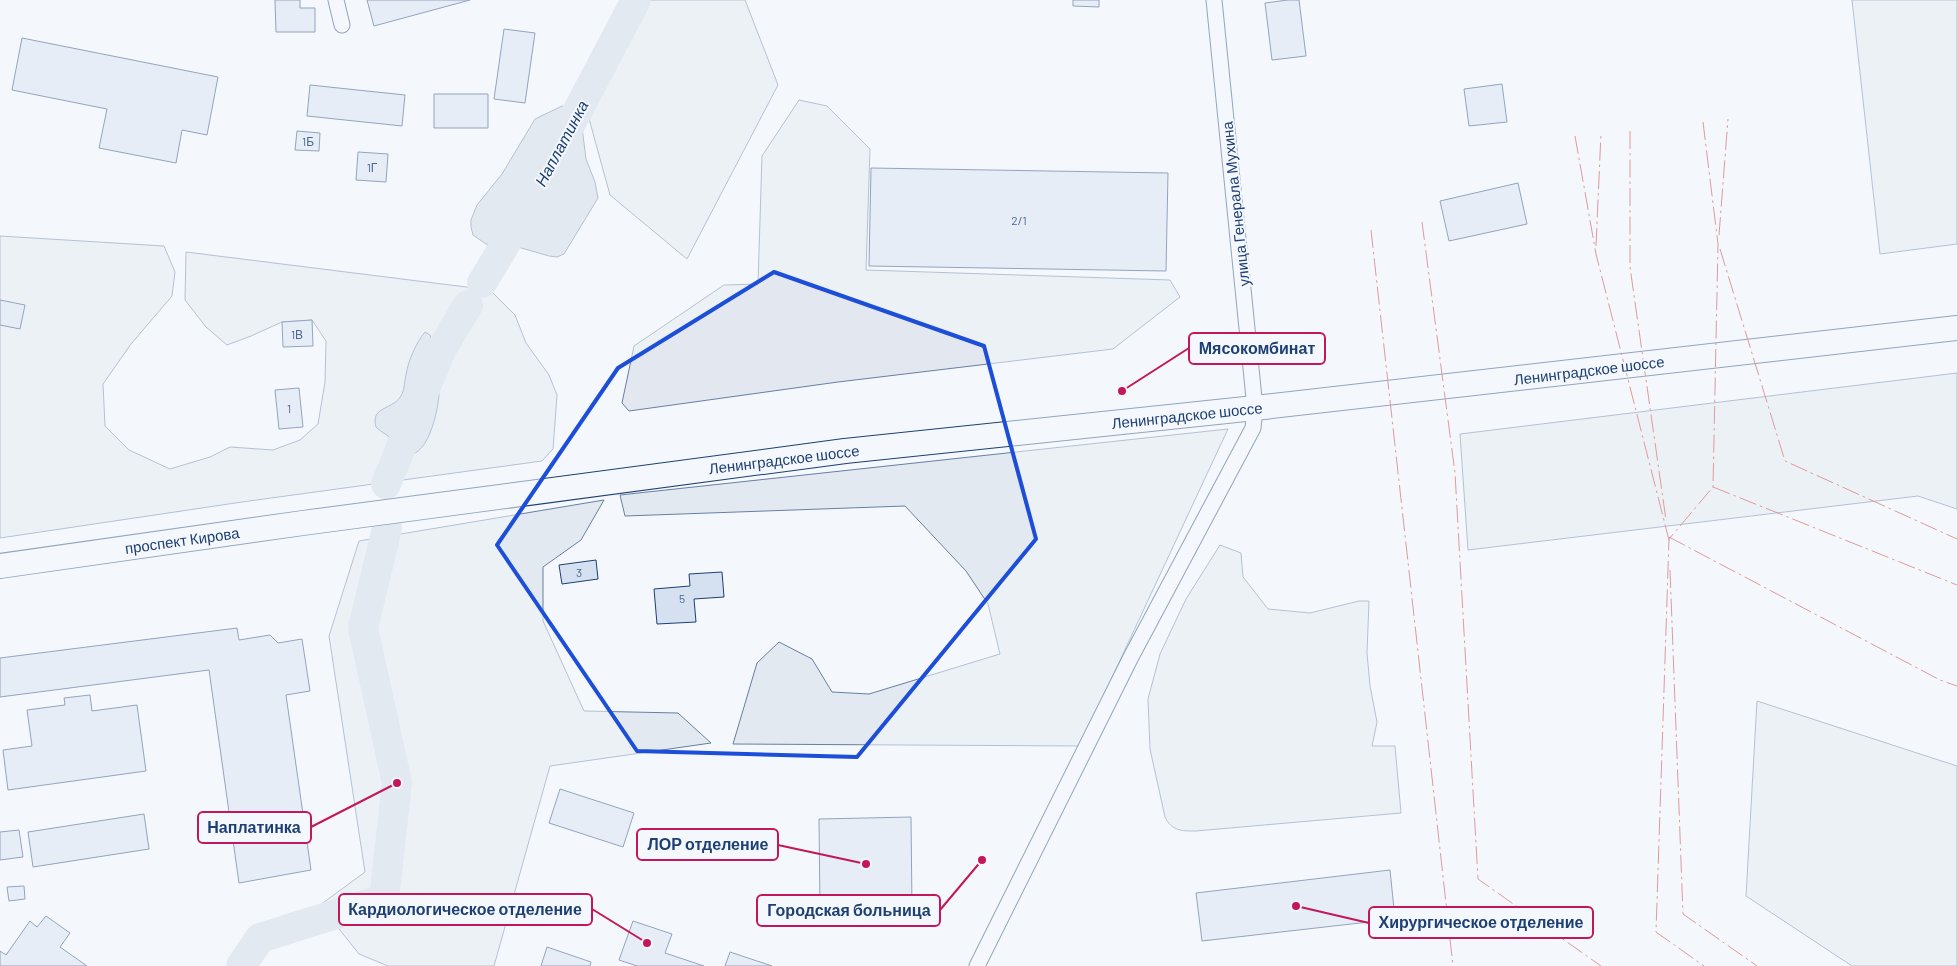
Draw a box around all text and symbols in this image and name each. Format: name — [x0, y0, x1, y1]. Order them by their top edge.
water label: Наплатинка — [530, 97, 592, 189]
street label: улица Генерала Мухина — [1217, 120, 1253, 287]
house number: 1Б — [302, 134, 314, 148]
house number: 1Г — [367, 160, 378, 174]
house number: 2/1 — [1011, 213, 1027, 227]
house number: 1В — [291, 327, 303, 341]
callout: Мясокомбинат — [1189, 333, 1325, 364]
text: Мясокомбинат — [1199, 338, 1315, 357]
street label: Ленинградское шоссе — [1513, 352, 1665, 388]
street label: Ленинградское шоссе — [1111, 398, 1263, 432]
house number: 1 — [287, 401, 291, 415]
street label: Ленинградское шоссе — [708, 441, 860, 477]
street label: проспект Кирова — [124, 523, 241, 557]
house number: 3 — [576, 565, 582, 579]
house number: 5 — [679, 591, 685, 605]
callout: Наплатинка — [198, 812, 311, 843]
text: Наплатинка — [207, 817, 301, 836]
callout: ЛОР отделение — [637, 829, 778, 860]
text: ЛОР отделение — [648, 834, 769, 853]
callout: Кардиологическое отделение — [339, 894, 592, 925]
callout: Городская больница — [757, 895, 940, 926]
text: Кардиологическое отделение — [348, 899, 582, 918]
text: Городская больница — [767, 900, 931, 919]
callout: Хирургическое отделение — [1369, 907, 1593, 938]
text: Хирургическое отделение — [1379, 912, 1584, 931]

